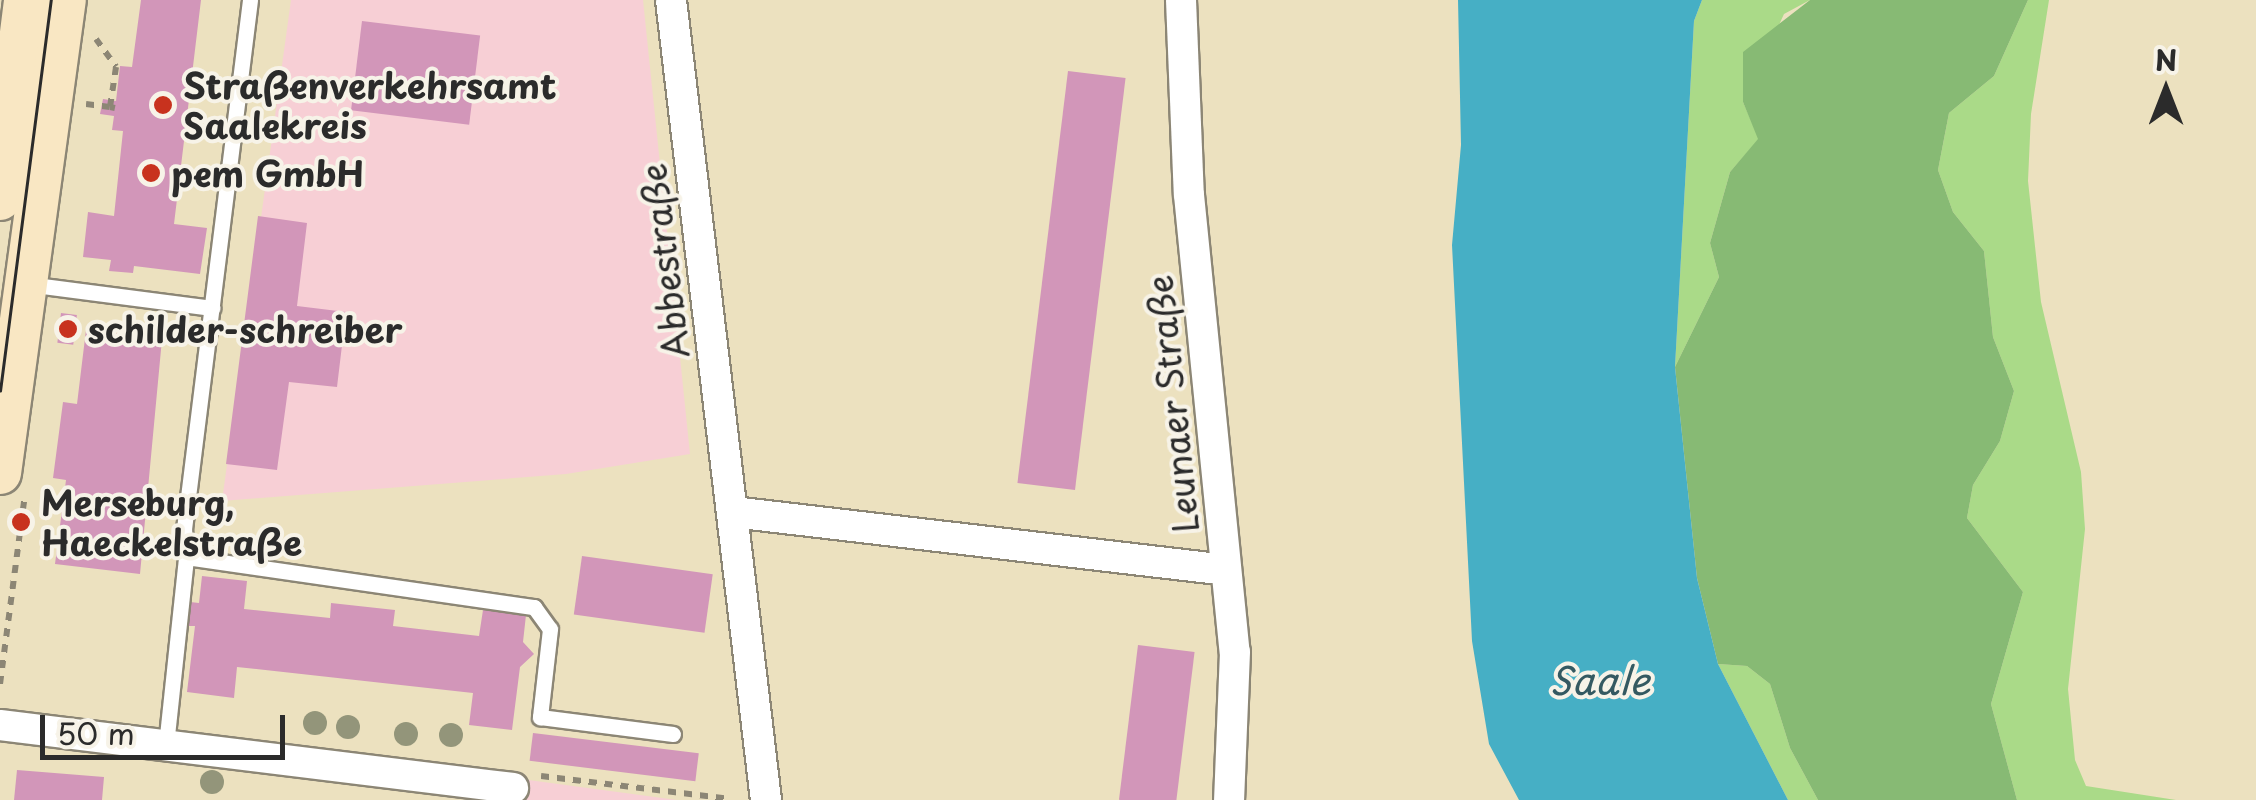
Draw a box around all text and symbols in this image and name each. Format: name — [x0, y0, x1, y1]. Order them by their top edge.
text: N — [2155, 38, 2177, 81]
north arrow — [2116, 40, 2216, 140]
place label: Straßenverkehrsamt Saalekreis — [183, 64, 556, 146]
marker: Straßenverkehrsamt Saalekreis — [152, 94, 174, 116]
place label: pem GmbH — [171, 152, 364, 194]
street label: Abbestraße — [631, 161, 697, 361]
marker: pem GmbH — [140, 162, 162, 184]
street label: Leunaer Straße — [1137, 272, 1207, 536]
place label: schilder-schreiber — [88, 308, 403, 350]
marker: schilder-schreiber — [57, 318, 79, 340]
place label: Merseburg, Haeckelstraße — [41, 481, 302, 563]
marker: Merseburg, Haeckelstraße — [10, 511, 32, 533]
water label: Saale — [1549, 657, 1651, 703]
scale bar — [45, 695, 290, 757]
text: 50 m — [57, 710, 135, 755]

